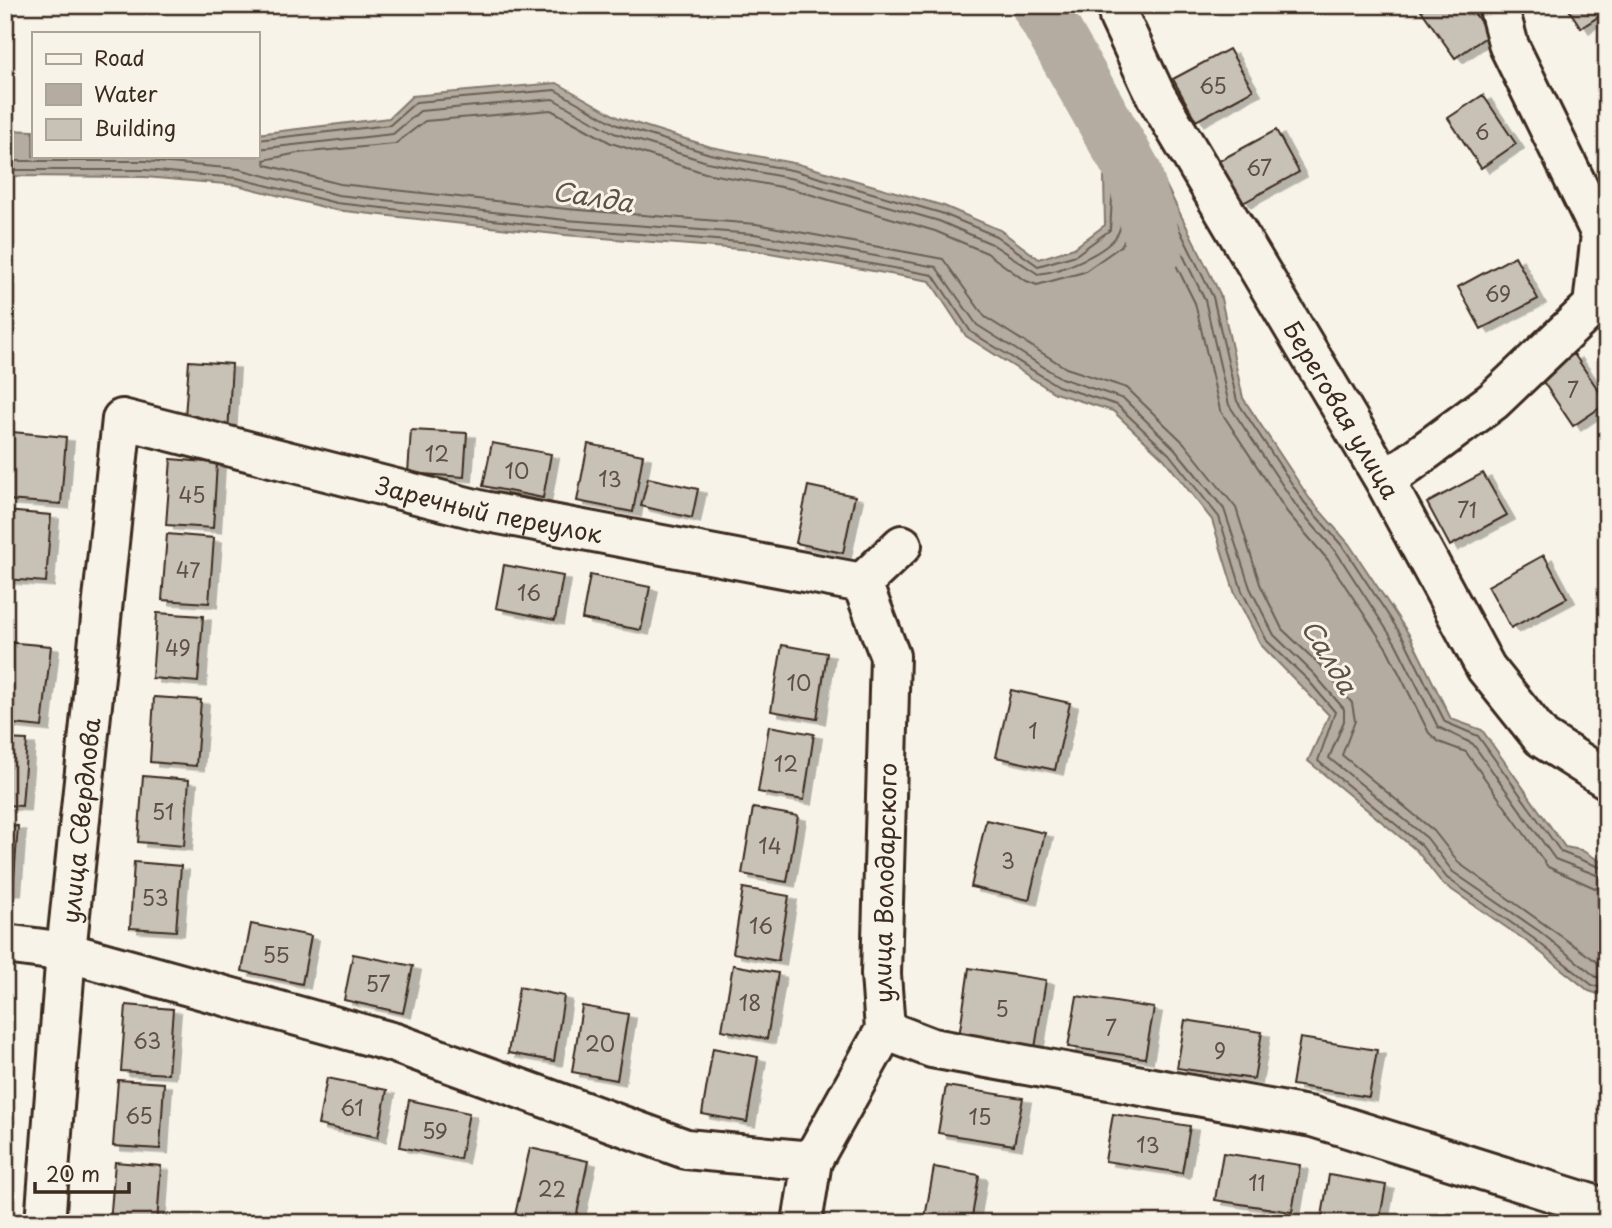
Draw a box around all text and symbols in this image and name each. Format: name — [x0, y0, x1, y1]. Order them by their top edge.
legend — [32, 32, 259, 158]
text: Road — [94, 41, 145, 73]
house number: 65 — [1199, 69, 1227, 101]
text: Water — [94, 77, 158, 109]
text: Building — [94, 111, 176, 143]
house number: 6 — [1475, 115, 1489, 147]
house number: 67 — [1246, 151, 1272, 183]
water label: Салда — [550, 170, 637, 222]
house number: 69 — [1485, 277, 1511, 309]
street label: Береговая улица — [1275, 314, 1409, 505]
house number: 7 — [1567, 373, 1579, 405]
house number: 12 — [425, 437, 449, 469]
house number: 10 — [505, 454, 529, 486]
house number: 13 — [598, 462, 622, 494]
street label: Заречный переулок — [372, 466, 606, 551]
house number: 45 — [179, 478, 205, 510]
house number: 71 — [1457, 493, 1477, 525]
house number: 47 — [176, 553, 200, 585]
house number: 16 — [517, 576, 541, 608]
water label: Салда — [1292, 611, 1368, 701]
house number: 49 — [165, 631, 191, 663]
house number: 10 — [787, 666, 811, 698]
house number: 1 — [1028, 714, 1038, 746]
street label: улица Свердлова — [51, 716, 108, 925]
house number: 12 — [774, 747, 798, 779]
street label: улица Володарского — [863, 762, 905, 1004]
house number: 51 — [152, 795, 174, 827]
house number: 14 — [758, 829, 782, 861]
house number: 3 — [1001, 844, 1015, 876]
house number: 53 — [141, 881, 169, 913]
house number: 16 — [749, 909, 773, 941]
house number: 55 — [262, 938, 290, 970]
house number: 57 — [365, 967, 391, 999]
house number: 18 — [739, 986, 761, 1018]
house number: 5 — [995, 992, 1009, 1024]
house number: 7 — [1105, 1011, 1117, 1043]
house number: 63 — [133, 1024, 161, 1056]
house number: 20 — [585, 1027, 615, 1059]
house number: 9 — [1214, 1034, 1226, 1066]
house number: 61 — [340, 1091, 364, 1123]
house number: 65 — [125, 1099, 153, 1131]
house number: 15 — [969, 1100, 991, 1132]
house number: 59 — [422, 1114, 448, 1146]
house number: 13 — [1136, 1128, 1160, 1160]
scale bar — [35, 1151, 130, 1195]
text: 20 m — [46, 1157, 100, 1189]
house number: 11 — [1248, 1166, 1266, 1198]
house number: 22 — [538, 1172, 566, 1204]

